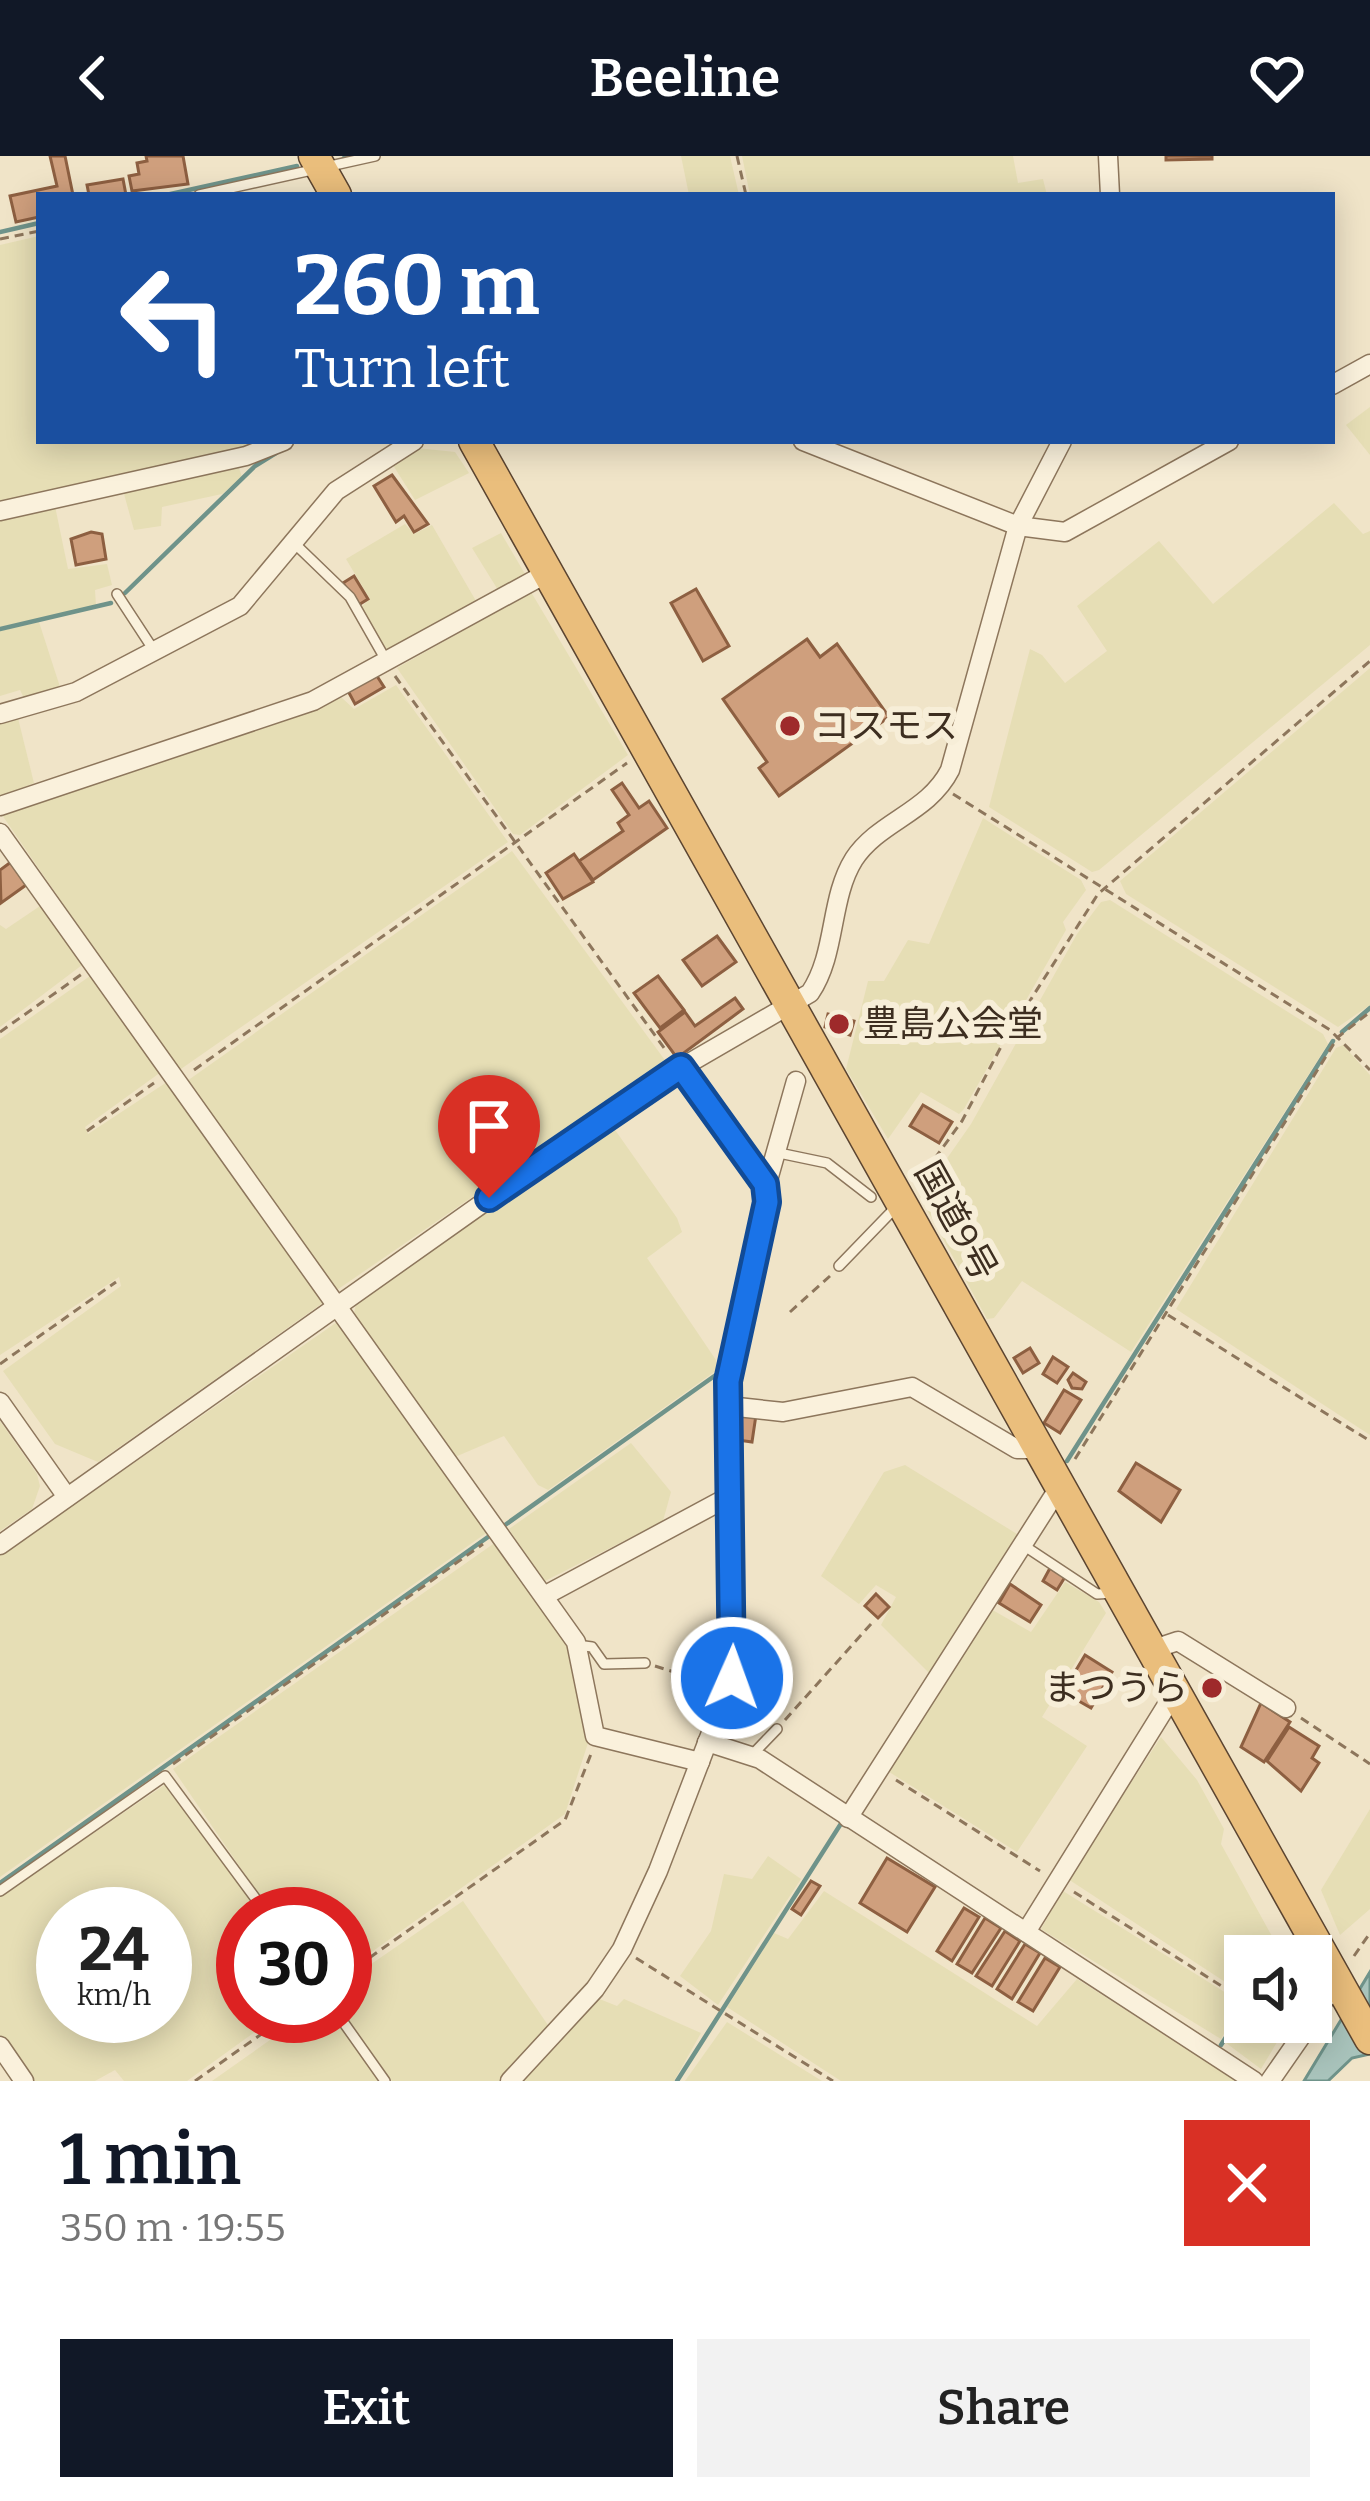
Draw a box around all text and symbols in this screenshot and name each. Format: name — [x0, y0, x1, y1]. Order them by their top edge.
icon: back — [60, 45, 126, 111]
icon: heart — [1244, 45, 1310, 111]
text: Beeline — [590, 46, 780, 110]
text: 260 m — [294, 235, 540, 336]
icon: left — [96, 240, 252, 396]
text: Turn left — [294, 337, 510, 401]
place label: コスモス — [814, 704, 958, 748]
marker: コスモス — [777, 713, 803, 739]
place label: 豊島公会堂 — [863, 1002, 1043, 1046]
marker: 豊島公会堂 — [826, 1011, 852, 1037]
pin — [438, 1075, 540, 1198]
icon: arrive — [456, 1093, 522, 1159]
street label: 国道9号 — [905, 1154, 1007, 1288]
position arrow — [669, 1615, 795, 1741]
place label: まつうら — [1044, 1666, 1188, 1710]
marker: まつうら — [1199, 1675, 1225, 1701]
speed limit sign: 30 — [216, 1887, 372, 2043]
text: 24 — [79, 1914, 149, 1986]
map controls — [1224, 1935, 1332, 2043]
button: sound — [1224, 1935, 1332, 2043]
text: km/h — [77, 1977, 151, 2013]
text: 1 min — [60, 2117, 241, 2203]
button: close — [1184, 2120, 1310, 2246]
text: 350 m · 19:55 — [60, 2205, 285, 2251]
button: Exit — [60, 2339, 673, 2477]
button: Share — [697, 2339, 1310, 2477]

